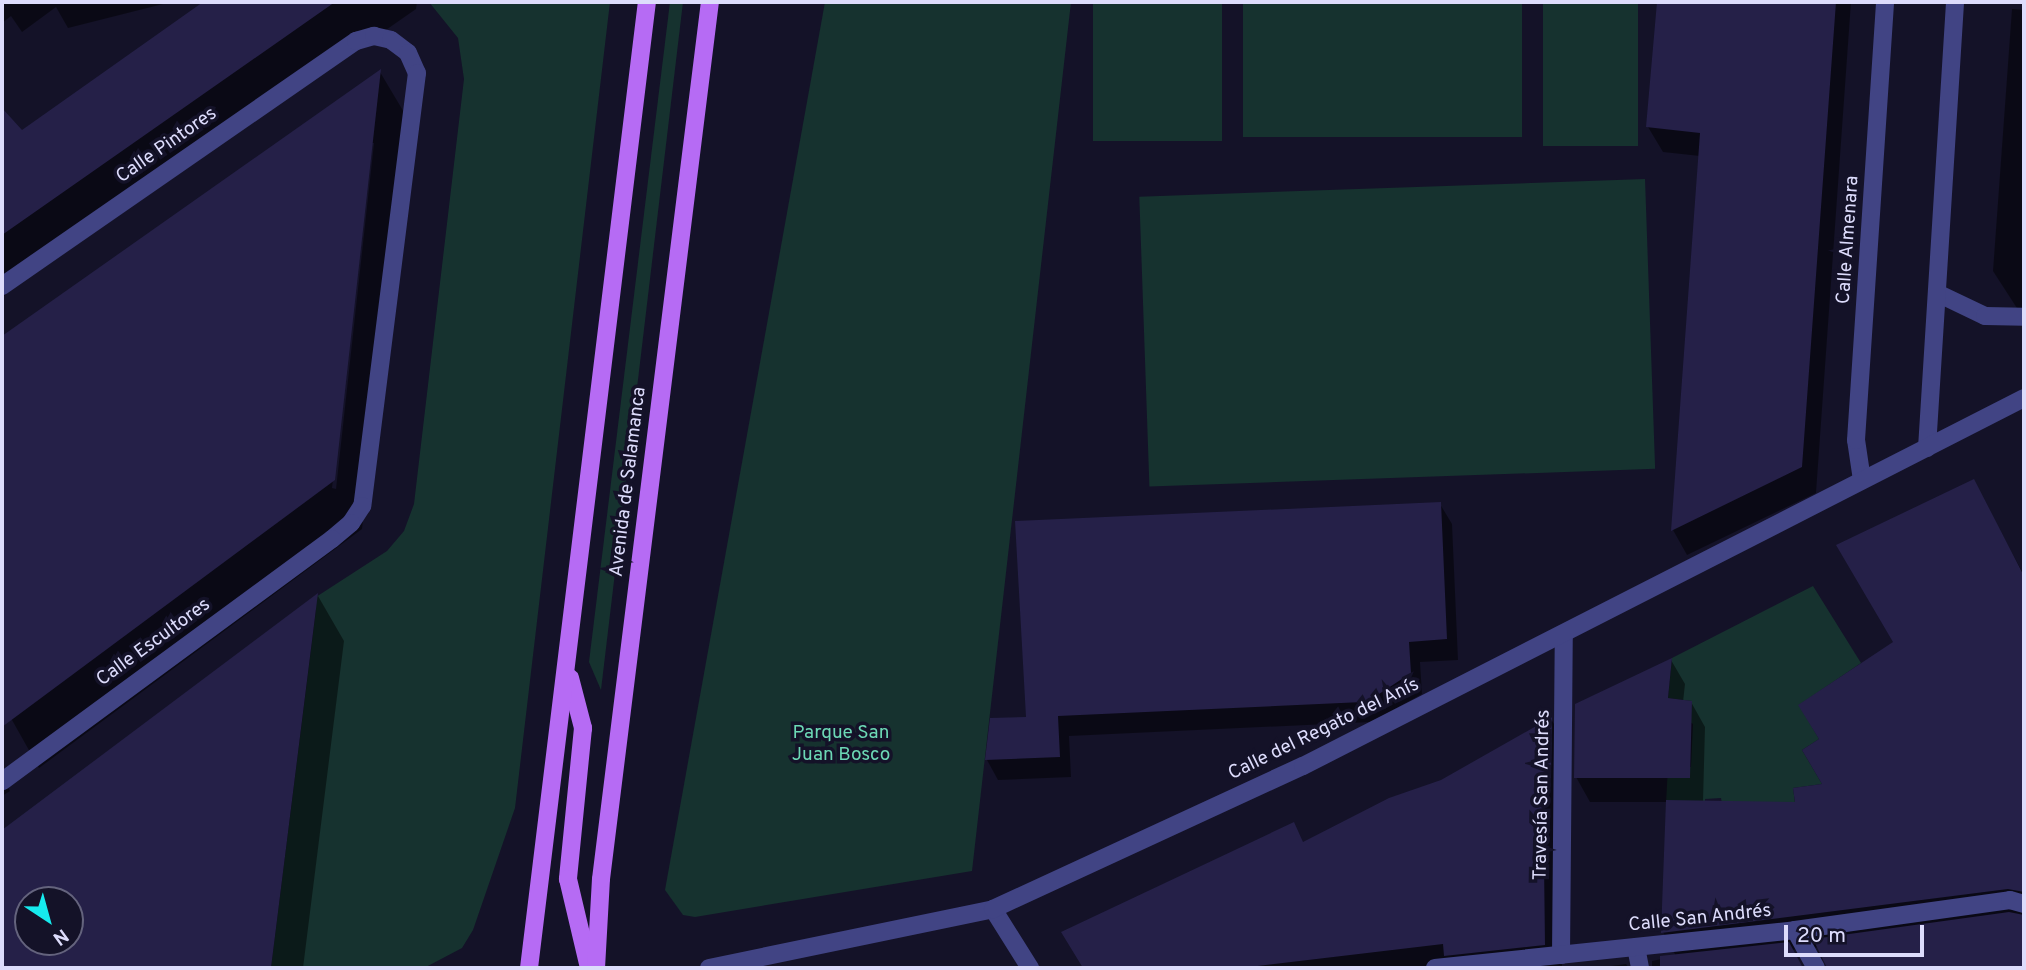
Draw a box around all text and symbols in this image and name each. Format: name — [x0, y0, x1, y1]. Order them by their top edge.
street label: Calle Pintores — [112, 103, 222, 189]
street label: Calle Almenara — [1833, 175, 1865, 305]
street label: Avenida de Salamanca — [606, 386, 652, 578]
street label: Calle Escultores — [93, 594, 215, 692]
street label: Calle del Regato del Anís — [1225, 674, 1423, 786]
street label: Travesía San Andrés — [1530, 709, 1556, 881]
park label: Parque San Juan Bosco — [792, 723, 890, 767]
north arrow — [14, 886, 84, 956]
street label: Calle San Andrés — [1627, 900, 1773, 938]
scale bar — [1788, 911, 1928, 955]
text: N — [48, 923, 73, 950]
text: 20 m — [1797, 923, 1846, 950]

